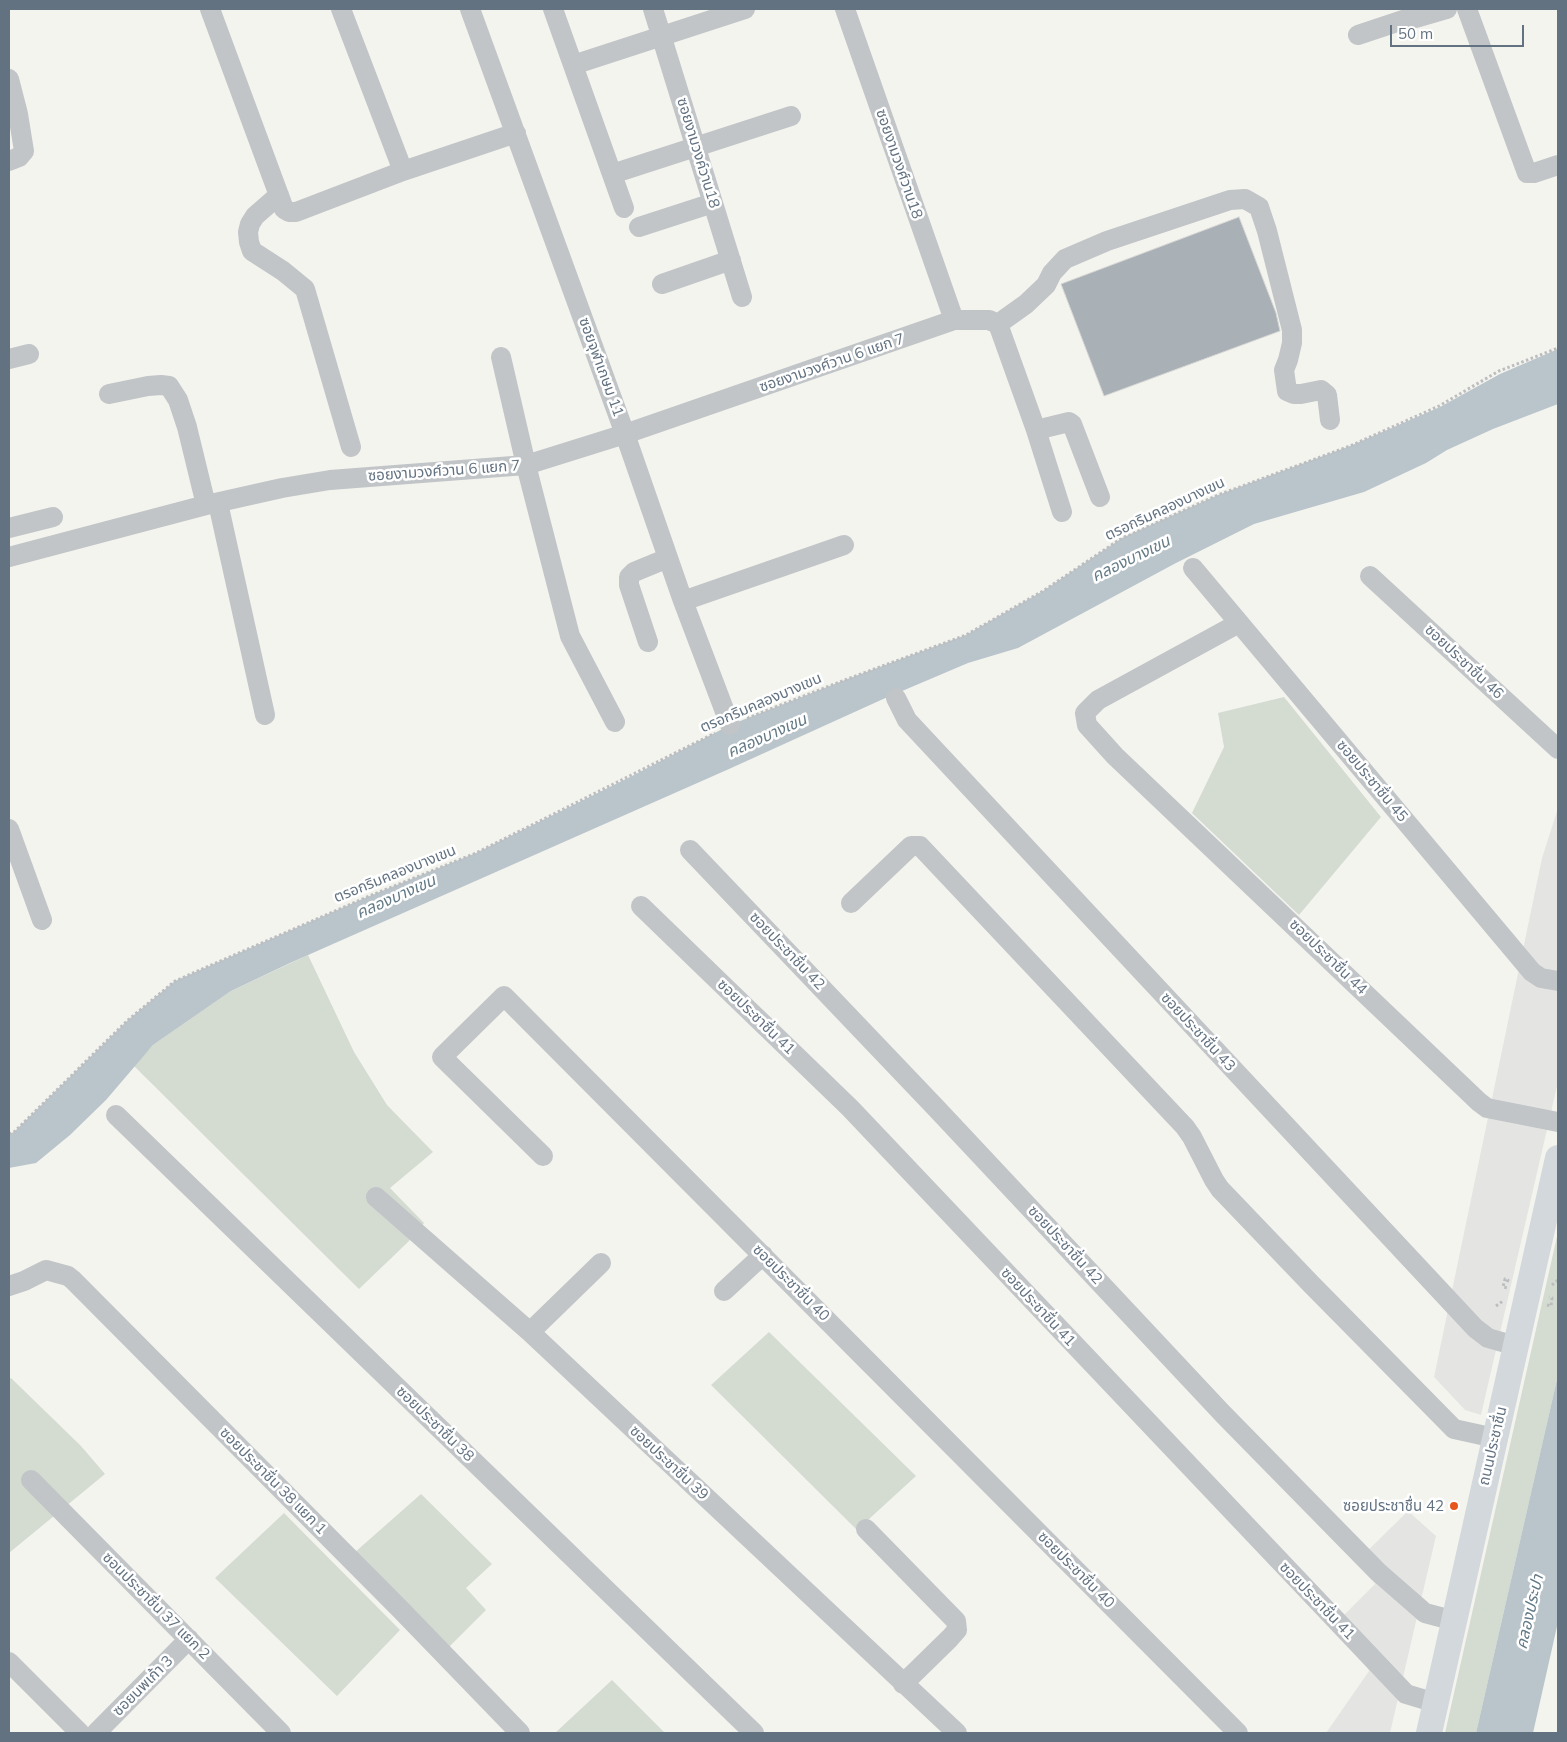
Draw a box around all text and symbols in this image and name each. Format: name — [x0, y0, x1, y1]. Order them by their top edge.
scale bar — [1392, 15, 1526, 47]
text: 50 m — [1398, 24, 1433, 43]
street label: ซอยงามวงค์วาน18 — [673, 96, 723, 210]
street label: ซอยงามวงศ์วาน18 — [872, 107, 926, 221]
street label: ซอยจุฬาเกษม 11 — [575, 315, 627, 419]
street label: ซอยงามวงศ์วาน 6 แยก 7 — [757, 330, 907, 396]
street label: ซอยงามวงศ์วาน 6 แยก 7 — [367, 457, 521, 485]
street label: ตรอกริมคลองบางเขน — [1102, 473, 1228, 545]
water label: คลองบางเขน — [1089, 532, 1173, 586]
street label: ซอยประชาชื่น 46 — [1421, 621, 1507, 703]
street label: ตรอกริมคลองบางเขน — [698, 669, 824, 737]
water label: คลองบางเขน — [724, 710, 810, 762]
street label: ซอยประชาชื่น 45 — [1333, 737, 1411, 825]
street label: ตรอกริมคลองบางเขน — [331, 841, 459, 907]
water label: คลองบางเขน — [353, 871, 439, 923]
street label: ซอยประชาชื่น 42 — [745, 908, 829, 994]
street label: ซอยประชาชื่น 44 — [1285, 915, 1371, 999]
street label: ซอยประชาชื่น 41 — [713, 975, 799, 1059]
street label: ซอยประชาชื่น 43 — [1157, 989, 1239, 1075]
street label: ซอยประชาชื่น 42 — [1024, 1202, 1106, 1288]
street label: ซอยประชาชื่น 40 — [749, 1241, 833, 1325]
street label: ซอยประชาชื่น 41 — [997, 1264, 1079, 1350]
street label: ซอยประชาชื่น 38 — [392, 1382, 478, 1466]
street label: ถนนประชาชื่น — [1475, 1405, 1511, 1487]
street label: ซอยประชาชื่น 39 — [626, 1422, 712, 1504]
street label: ซอยประชาชื่น 38 แยก 1 — [216, 1424, 330, 1538]
place label: ซอยประชาชื่น 42 — [1343, 1497, 1444, 1515]
marker: ซอยประชาชื่น 42 — [1448, 1500, 1460, 1512]
street label: ซอยประชาชื่น 40 — [1034, 1528, 1118, 1612]
street label: ซอนประชาชื่น 37 แยก 2 — [99, 1549, 213, 1663]
street label: ซอยประชาชื่น 41 — [1275, 1558, 1359, 1644]
water label: คลองประปา — [1512, 1573, 1548, 1651]
street label: ซอยนพเก้า 3 — [109, 1652, 177, 1720]

